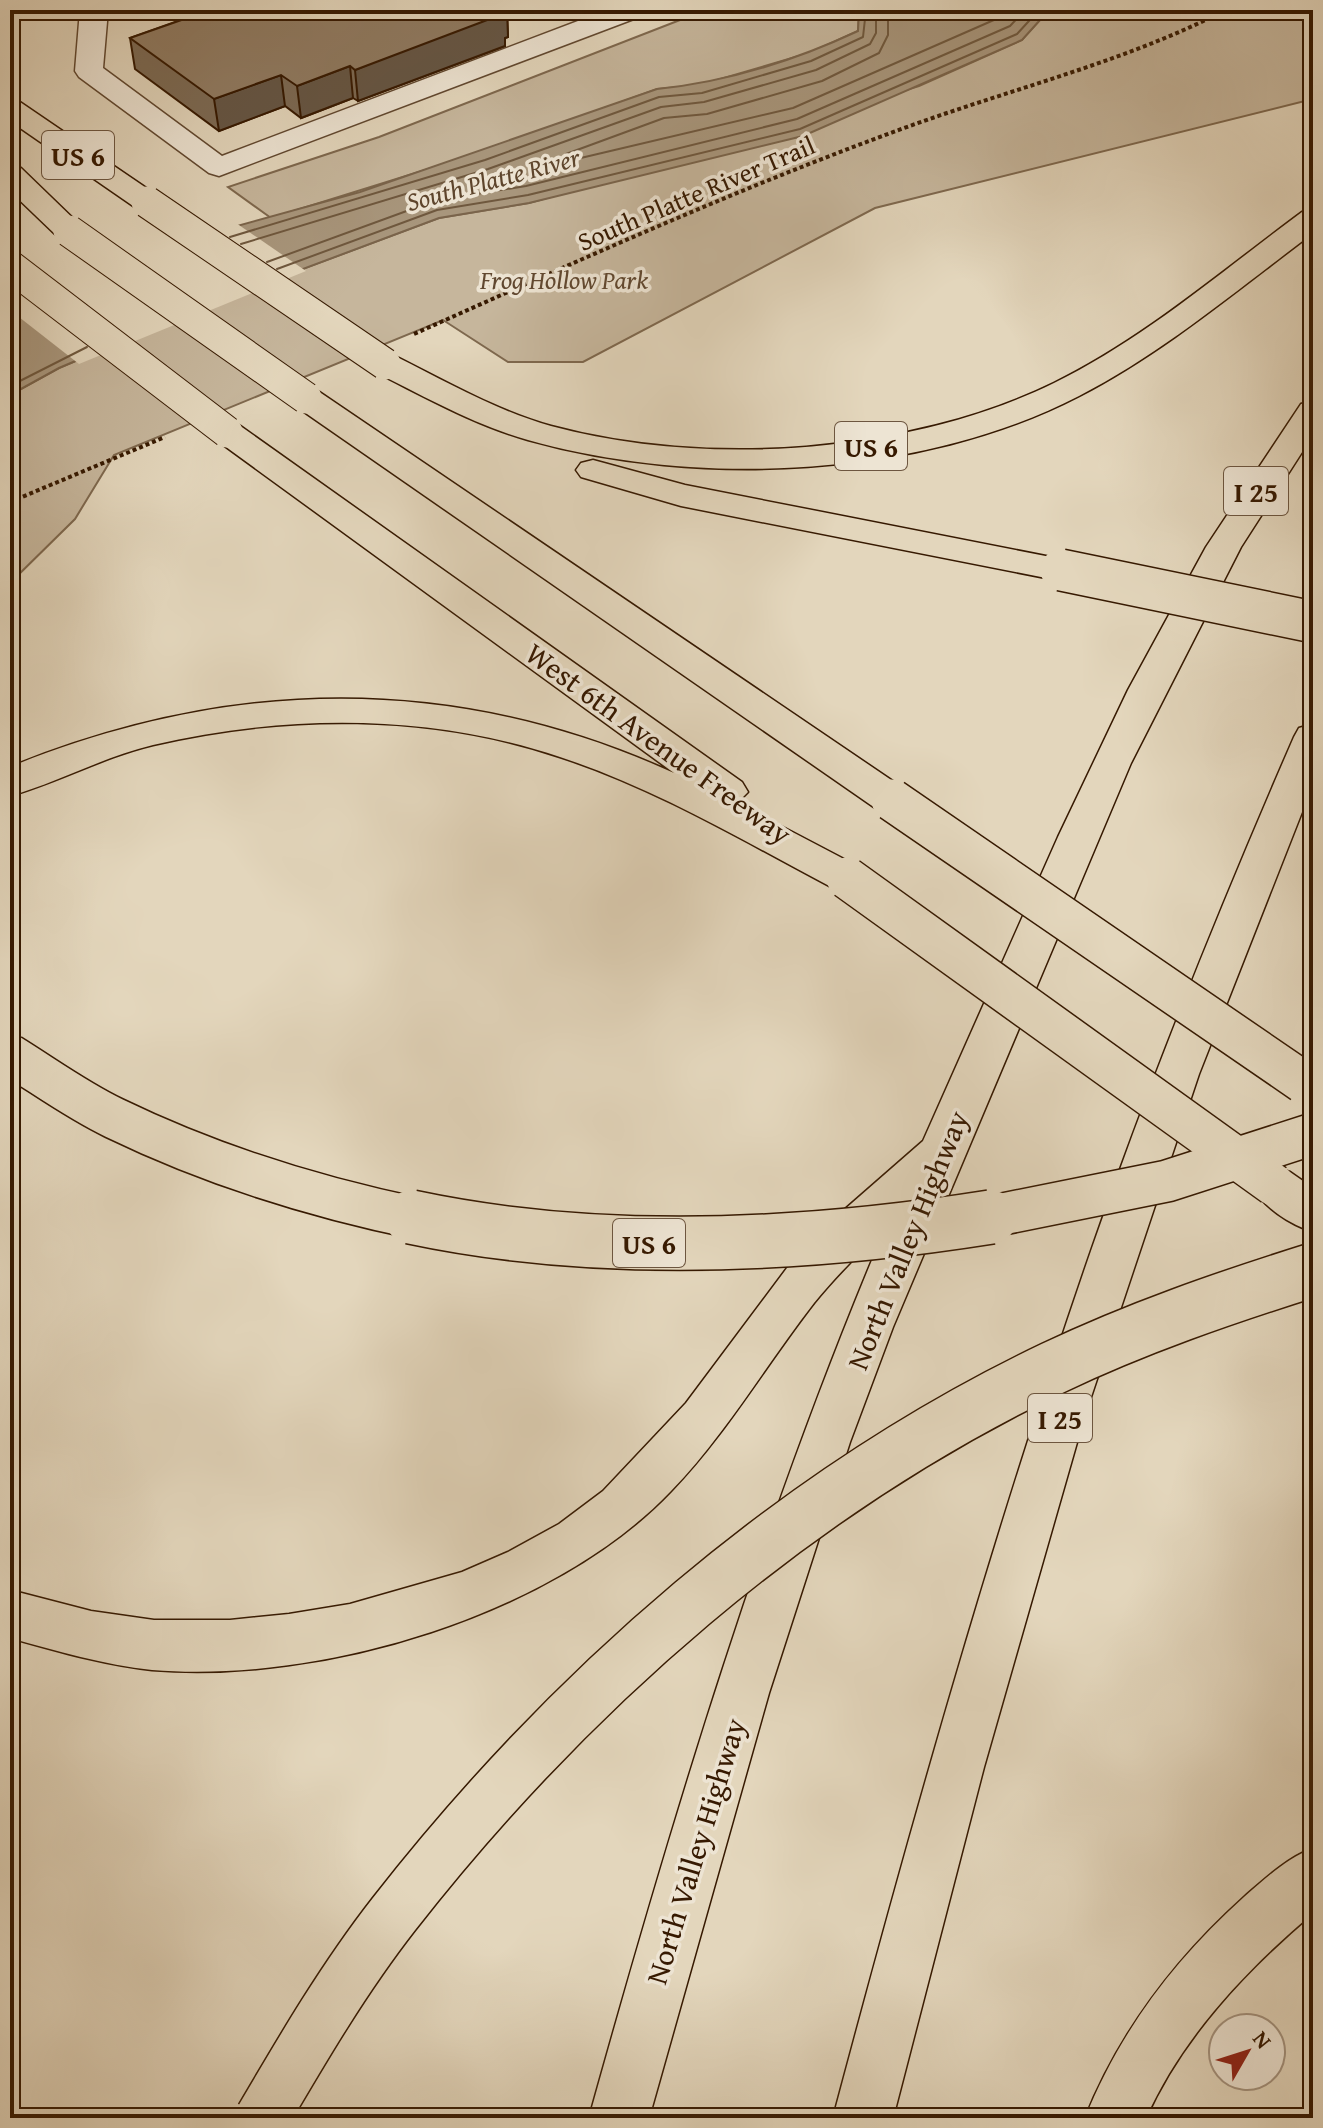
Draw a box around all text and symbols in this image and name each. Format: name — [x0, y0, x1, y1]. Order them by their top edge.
street label: South Platte River Trail — [571, 125, 821, 261]
road number: US 6 — [42, 131, 114, 179]
water label: South Platte River — [402, 137, 585, 221]
park label: Frog Hollow Park — [479, 260, 648, 299]
road number: US 6 — [835, 422, 907, 470]
road number: I 25 — [1224, 467, 1288, 515]
street label: West 6th Avenue Freeway — [517, 631, 801, 855]
street label: North Valley Highway — [835, 1104, 979, 1376]
road number: US 6 — [613, 1219, 685, 1267]
road number: I 25 — [1028, 1394, 1092, 1442]
street label: North Valley Highway — [634, 1713, 756, 1989]
north arrow — [1207, 2012, 1287, 2092]
text: N — [1245, 2024, 1280, 2055]

